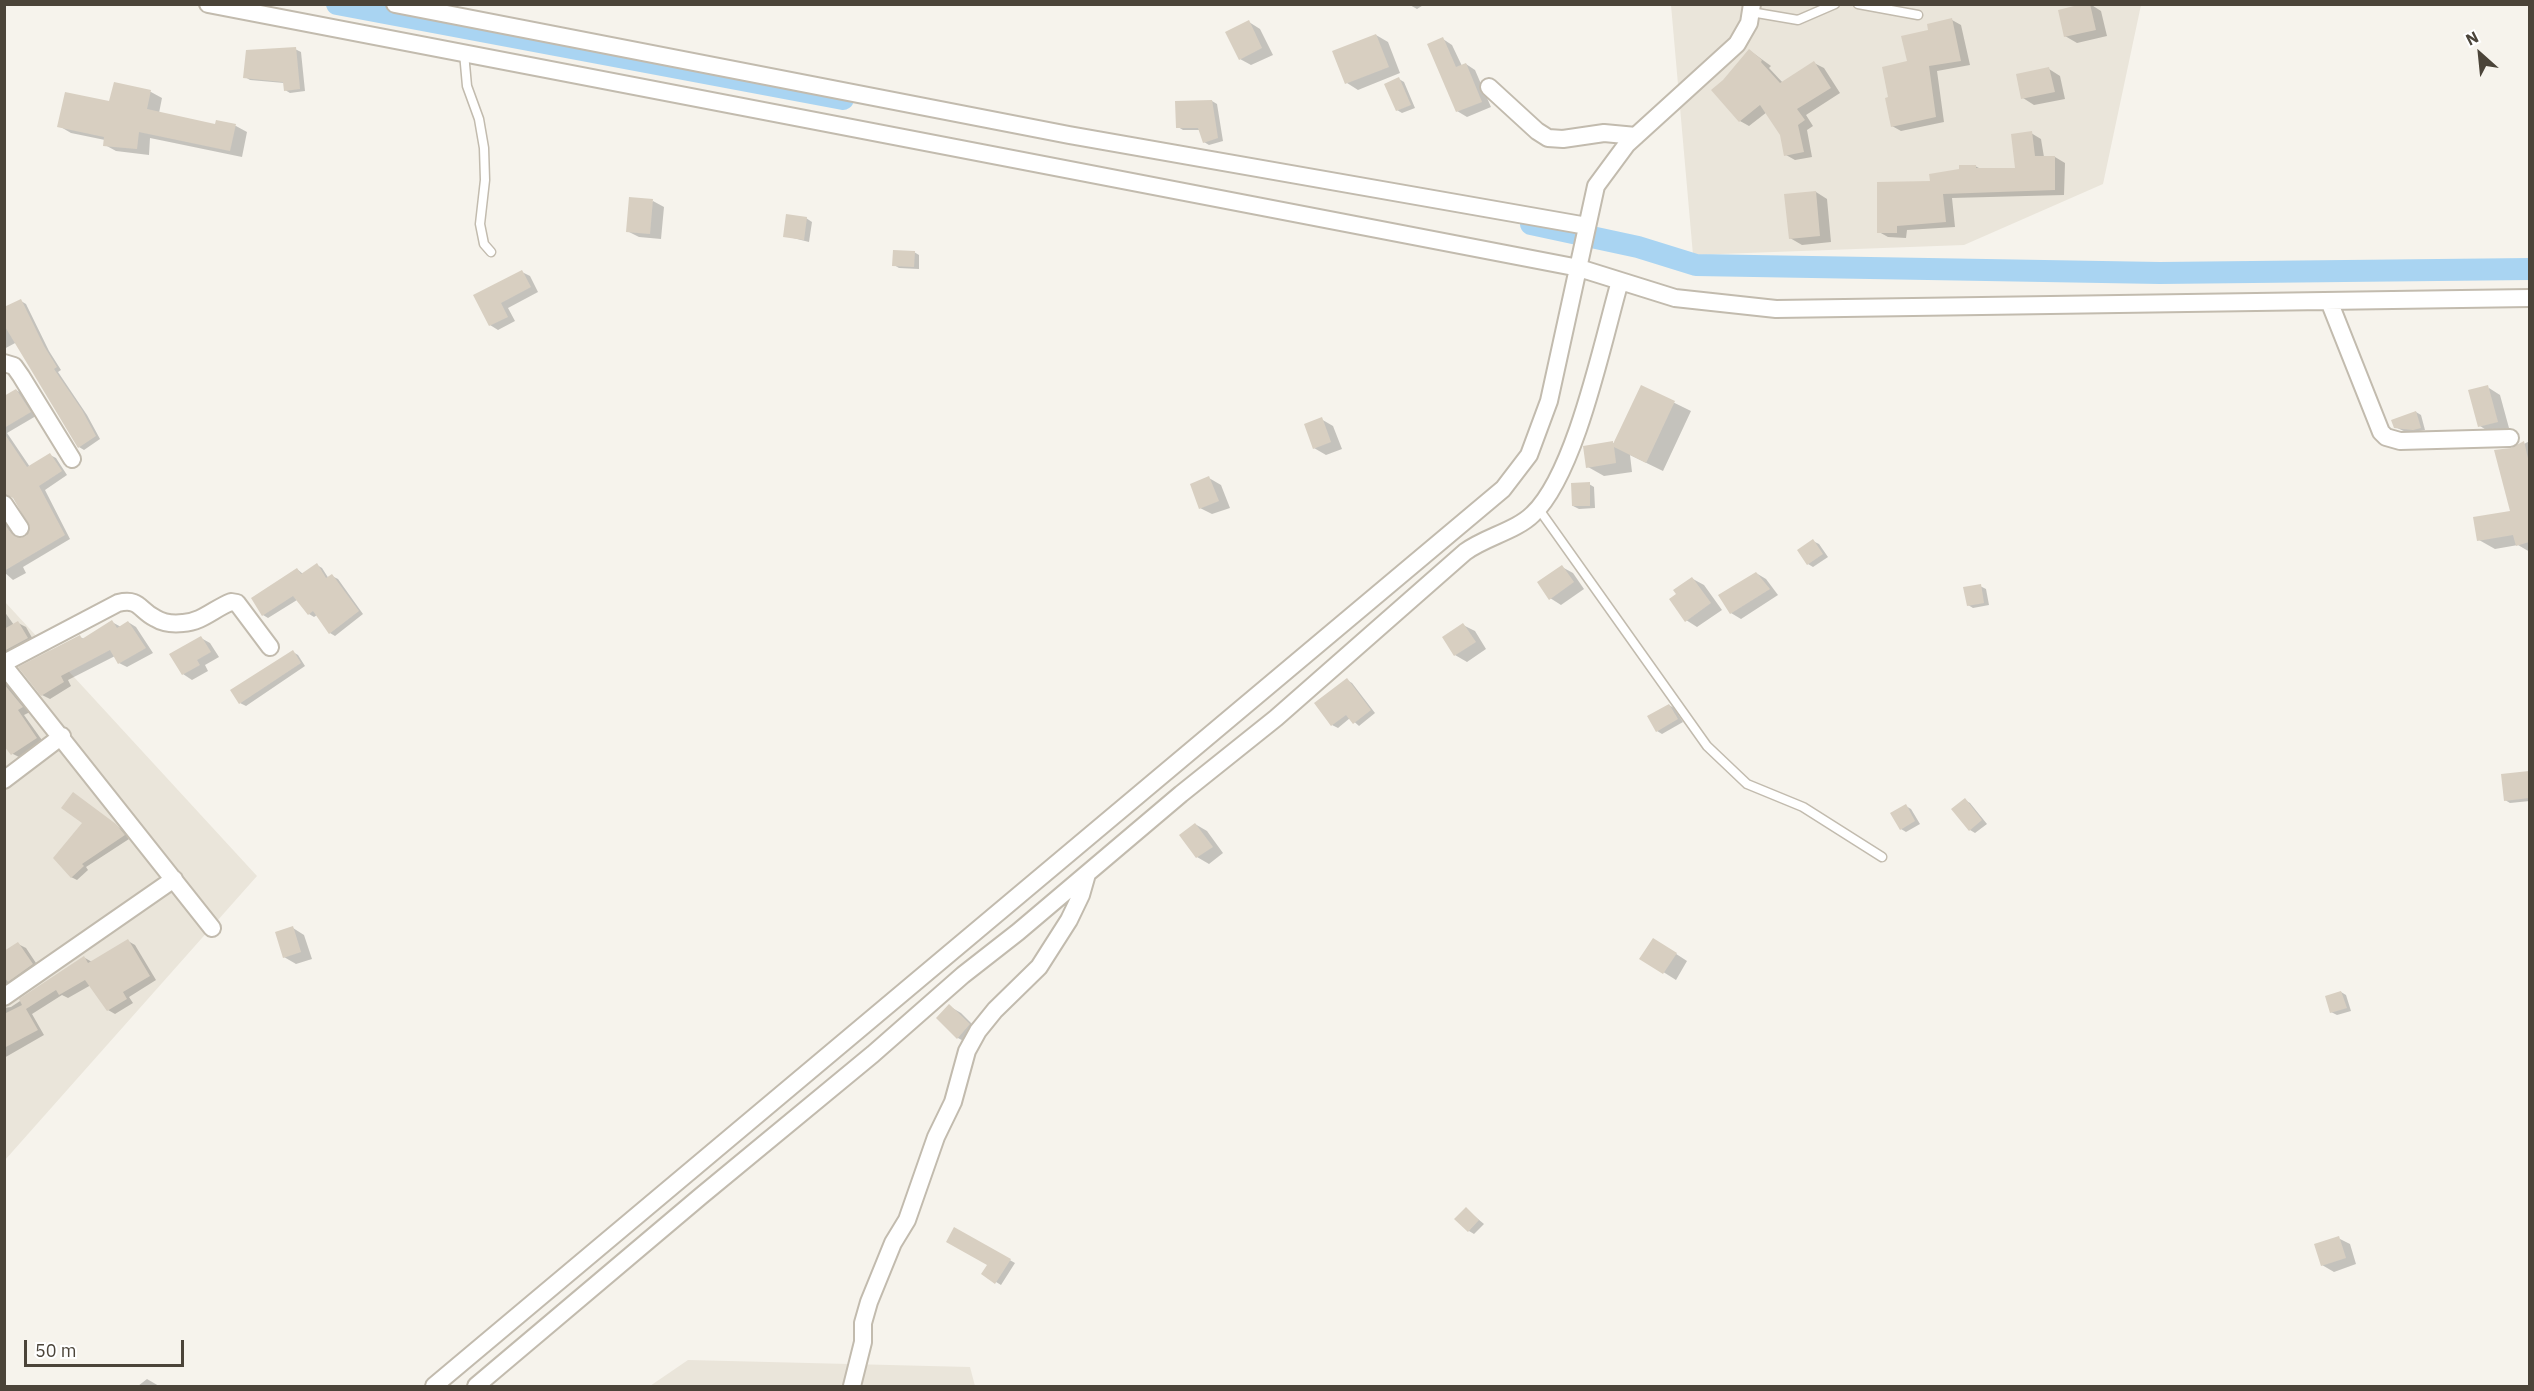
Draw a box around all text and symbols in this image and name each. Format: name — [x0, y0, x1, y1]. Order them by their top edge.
north arrow — [2450, 24, 2510, 84]
text: N — [2462, 26, 2482, 50]
scale bar — [27, 1328, 188, 1366]
text: 50 m — [35, 1339, 77, 1362]

